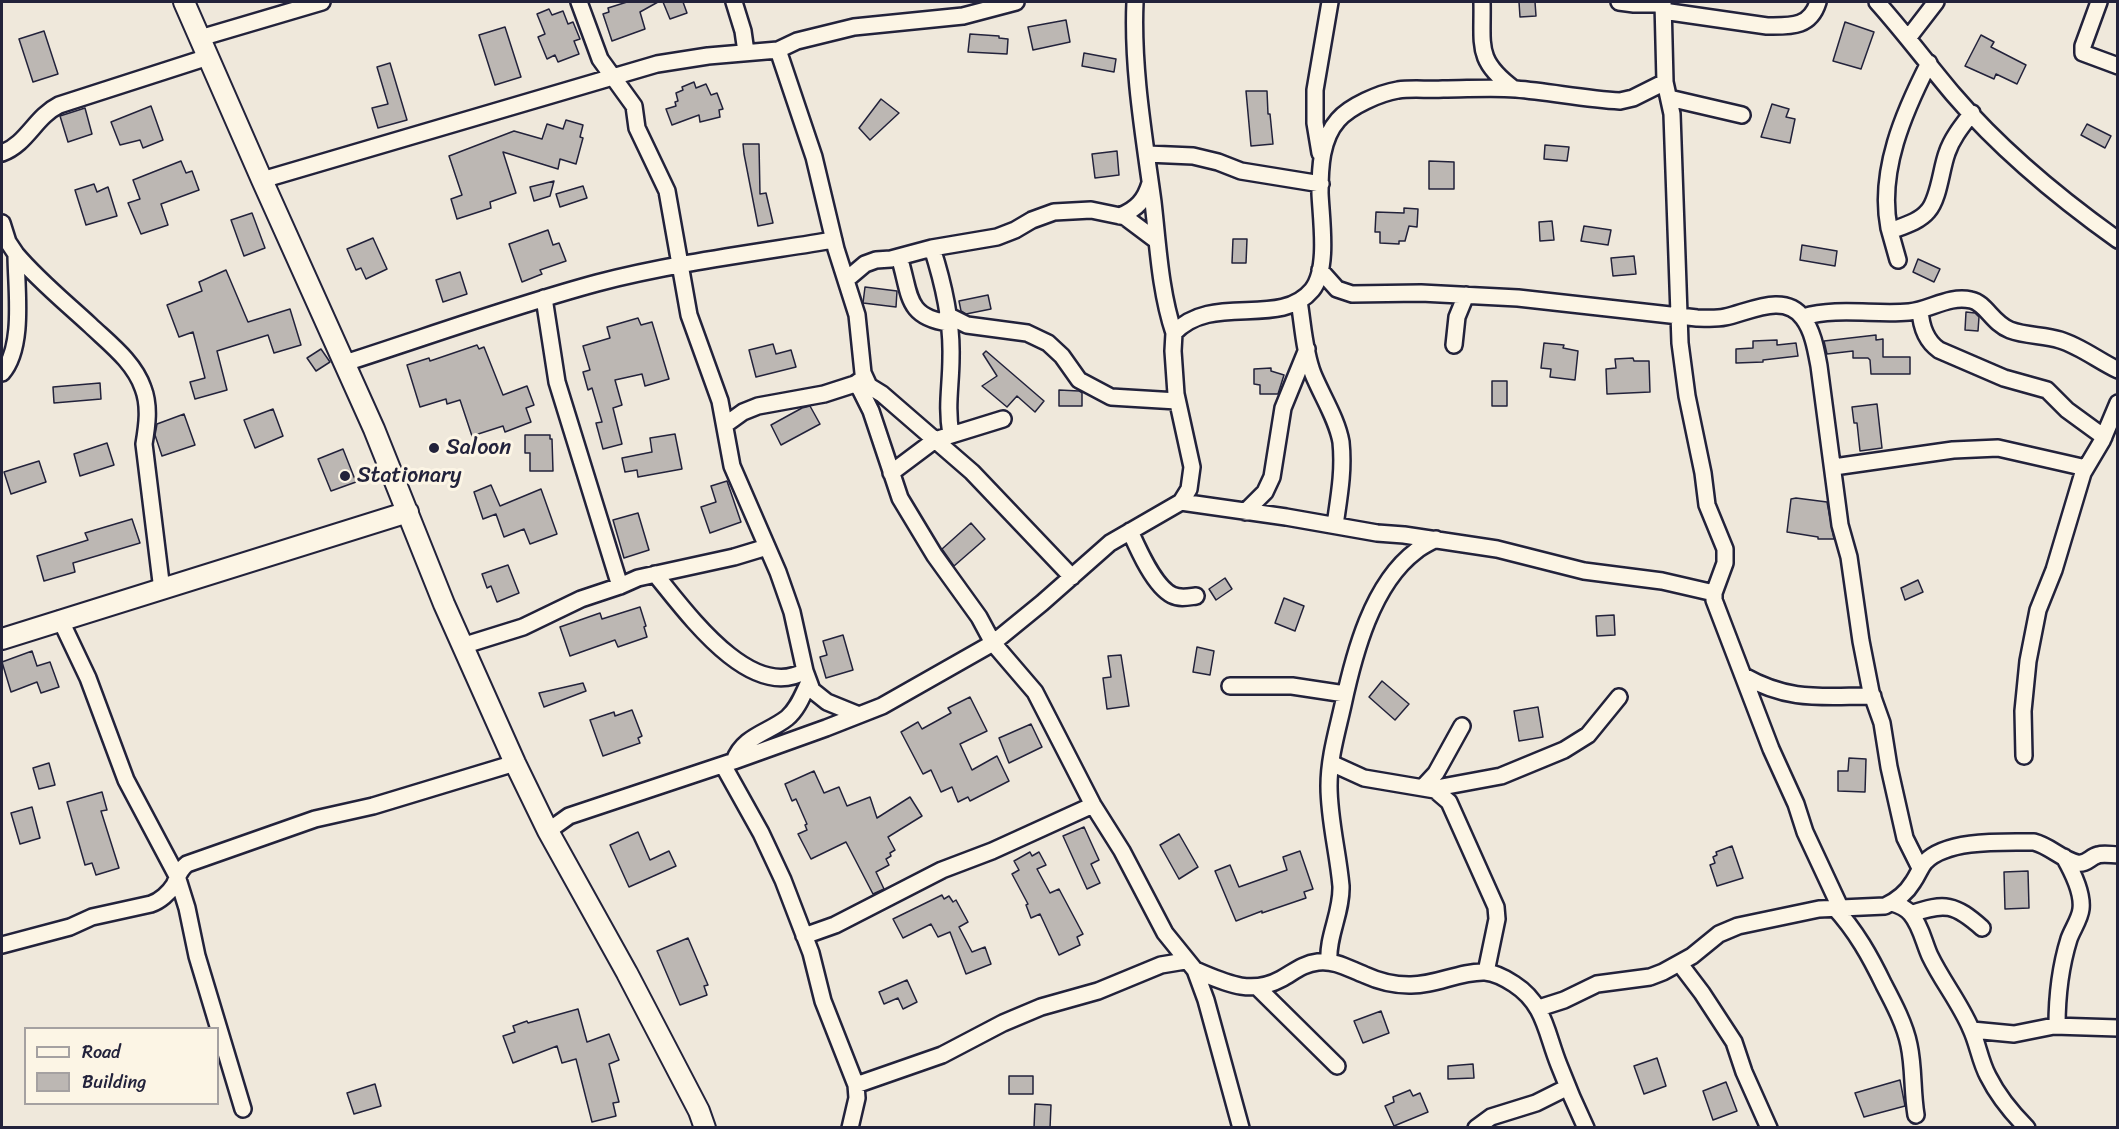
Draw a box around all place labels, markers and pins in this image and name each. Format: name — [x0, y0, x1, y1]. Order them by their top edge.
place label: Saloon — [446, 435, 511, 461]
marker: Saloon — [427, 441, 441, 455]
place label: Stationary — [357, 463, 461, 489]
marker: Stationary — [338, 469, 352, 483]

